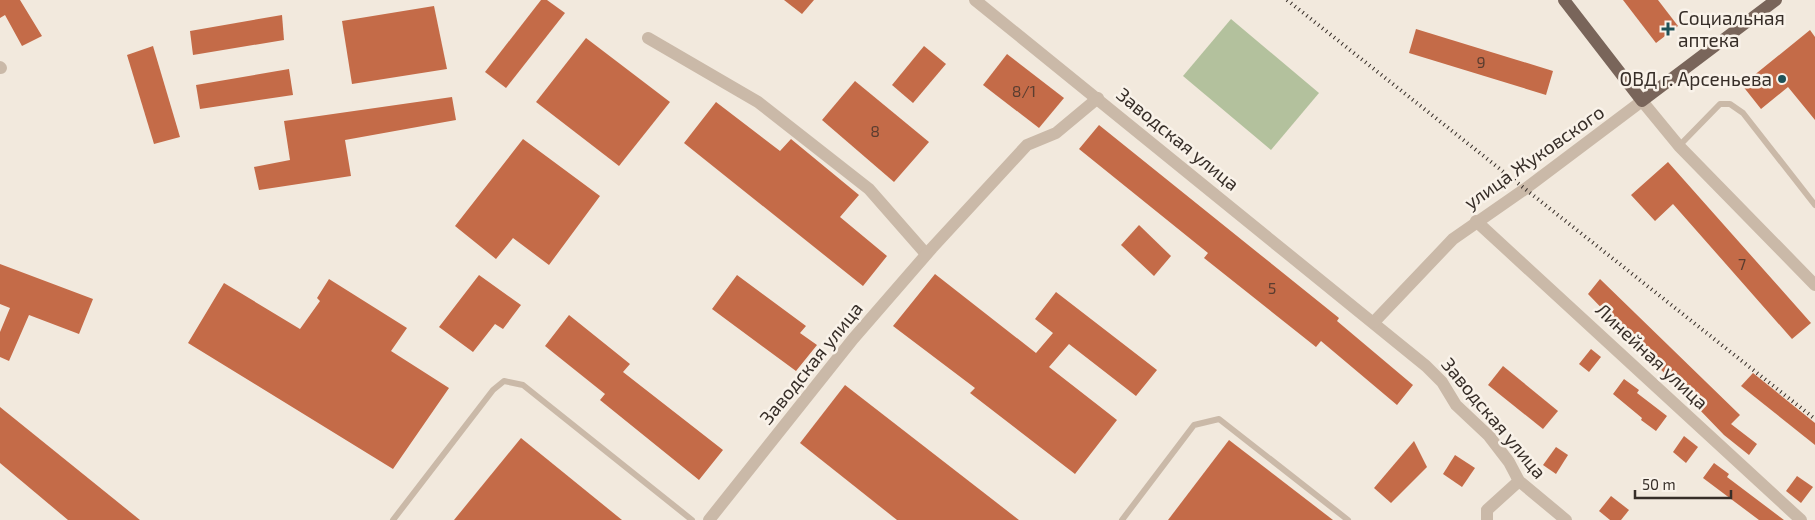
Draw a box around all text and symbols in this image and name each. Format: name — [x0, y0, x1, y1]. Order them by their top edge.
place label: Социальная аптека — [1678, 6, 1785, 51]
marker: Социальная аптека — [1662, 23, 1674, 35]
house number: 9 — [1476, 52, 1486, 71]
place label: ОВД г. Арсеньева — [1620, 67, 1772, 90]
marker: ОВД г. Арсеньева — [1776, 73, 1788, 85]
house number: 8/1 — [1012, 81, 1036, 100]
street label: Заводская улица — [1112, 82, 1244, 196]
street label: улица Жуковского — [1459, 100, 1609, 214]
house number: 8 — [870, 121, 880, 140]
house number: 7 — [1738, 254, 1746, 273]
house number: 5 — [1268, 278, 1276, 297]
street label: Заводская улица — [754, 297, 868, 429]
street label: Линейная улица — [1591, 298, 1713, 414]
street label: Заводская улица — [1436, 353, 1552, 483]
scale bar — [1635, 468, 1731, 500]
text: 50 m — [1642, 475, 1676, 493]

